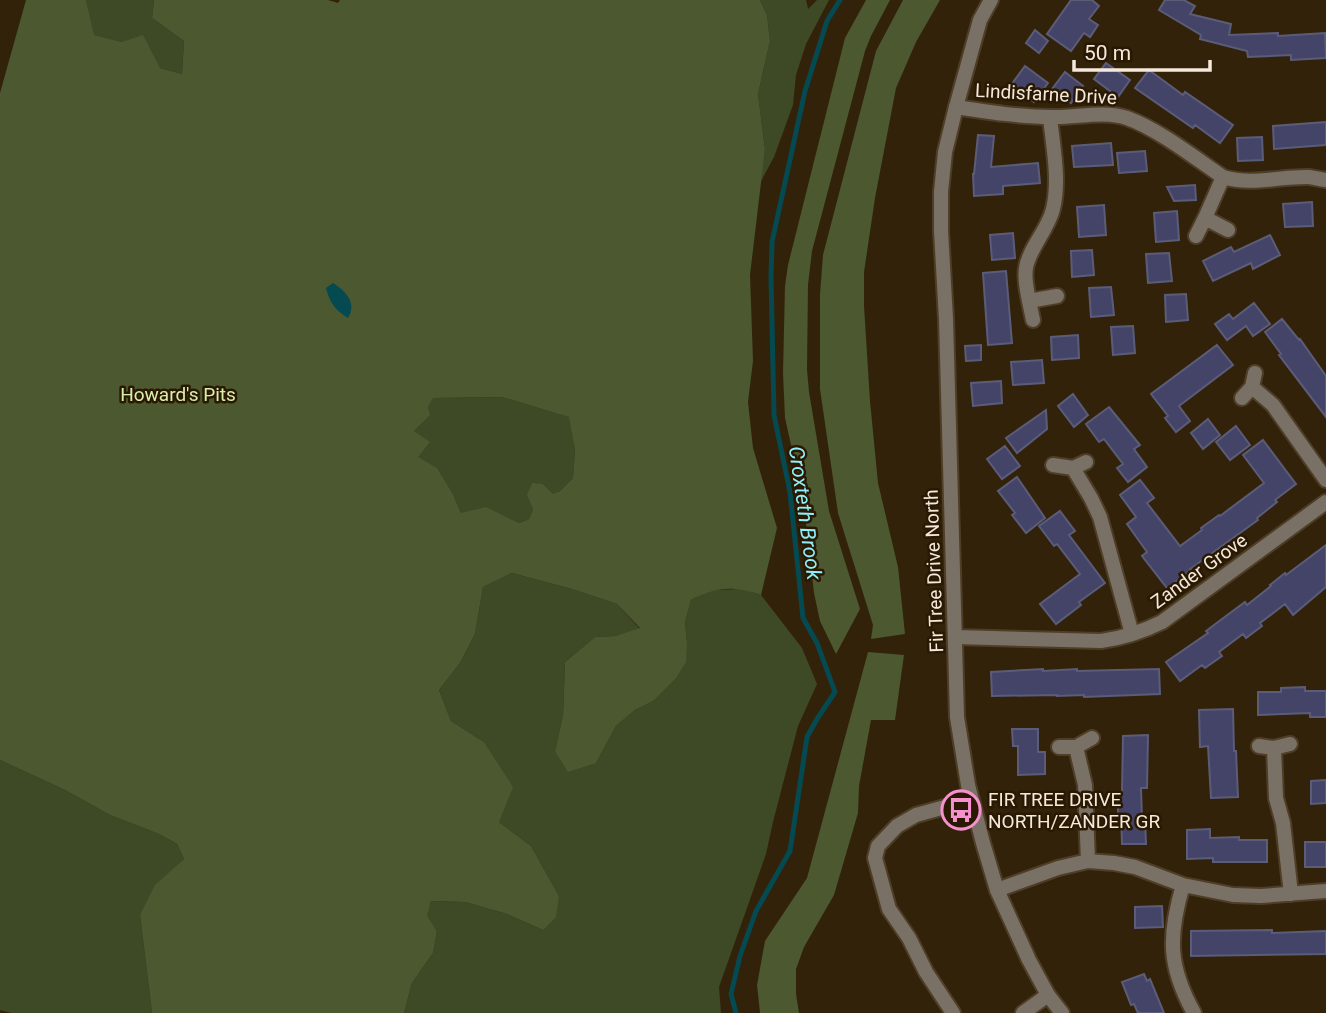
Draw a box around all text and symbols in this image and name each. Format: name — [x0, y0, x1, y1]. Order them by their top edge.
scale bar — [1074, 28, 1210, 72]
text: 50 m — [1084, 41, 1131, 65]
street label: Lindisfarne Drive — [975, 79, 1117, 109]
park label: Howard's Pits — [120, 383, 236, 406]
water label: Croxteth Brook — [784, 445, 826, 582]
street label: Fir Tree Drive North — [920, 489, 948, 653]
street label: Zander Grove — [1146, 528, 1252, 614]
place label: FIR TREE DRIVE NORTH/ZANDER GR — [988, 788, 1160, 833]
bus stop icon: FIR TREE DRIVE NORTH/ZANDER GR — [940, 789, 982, 831]

